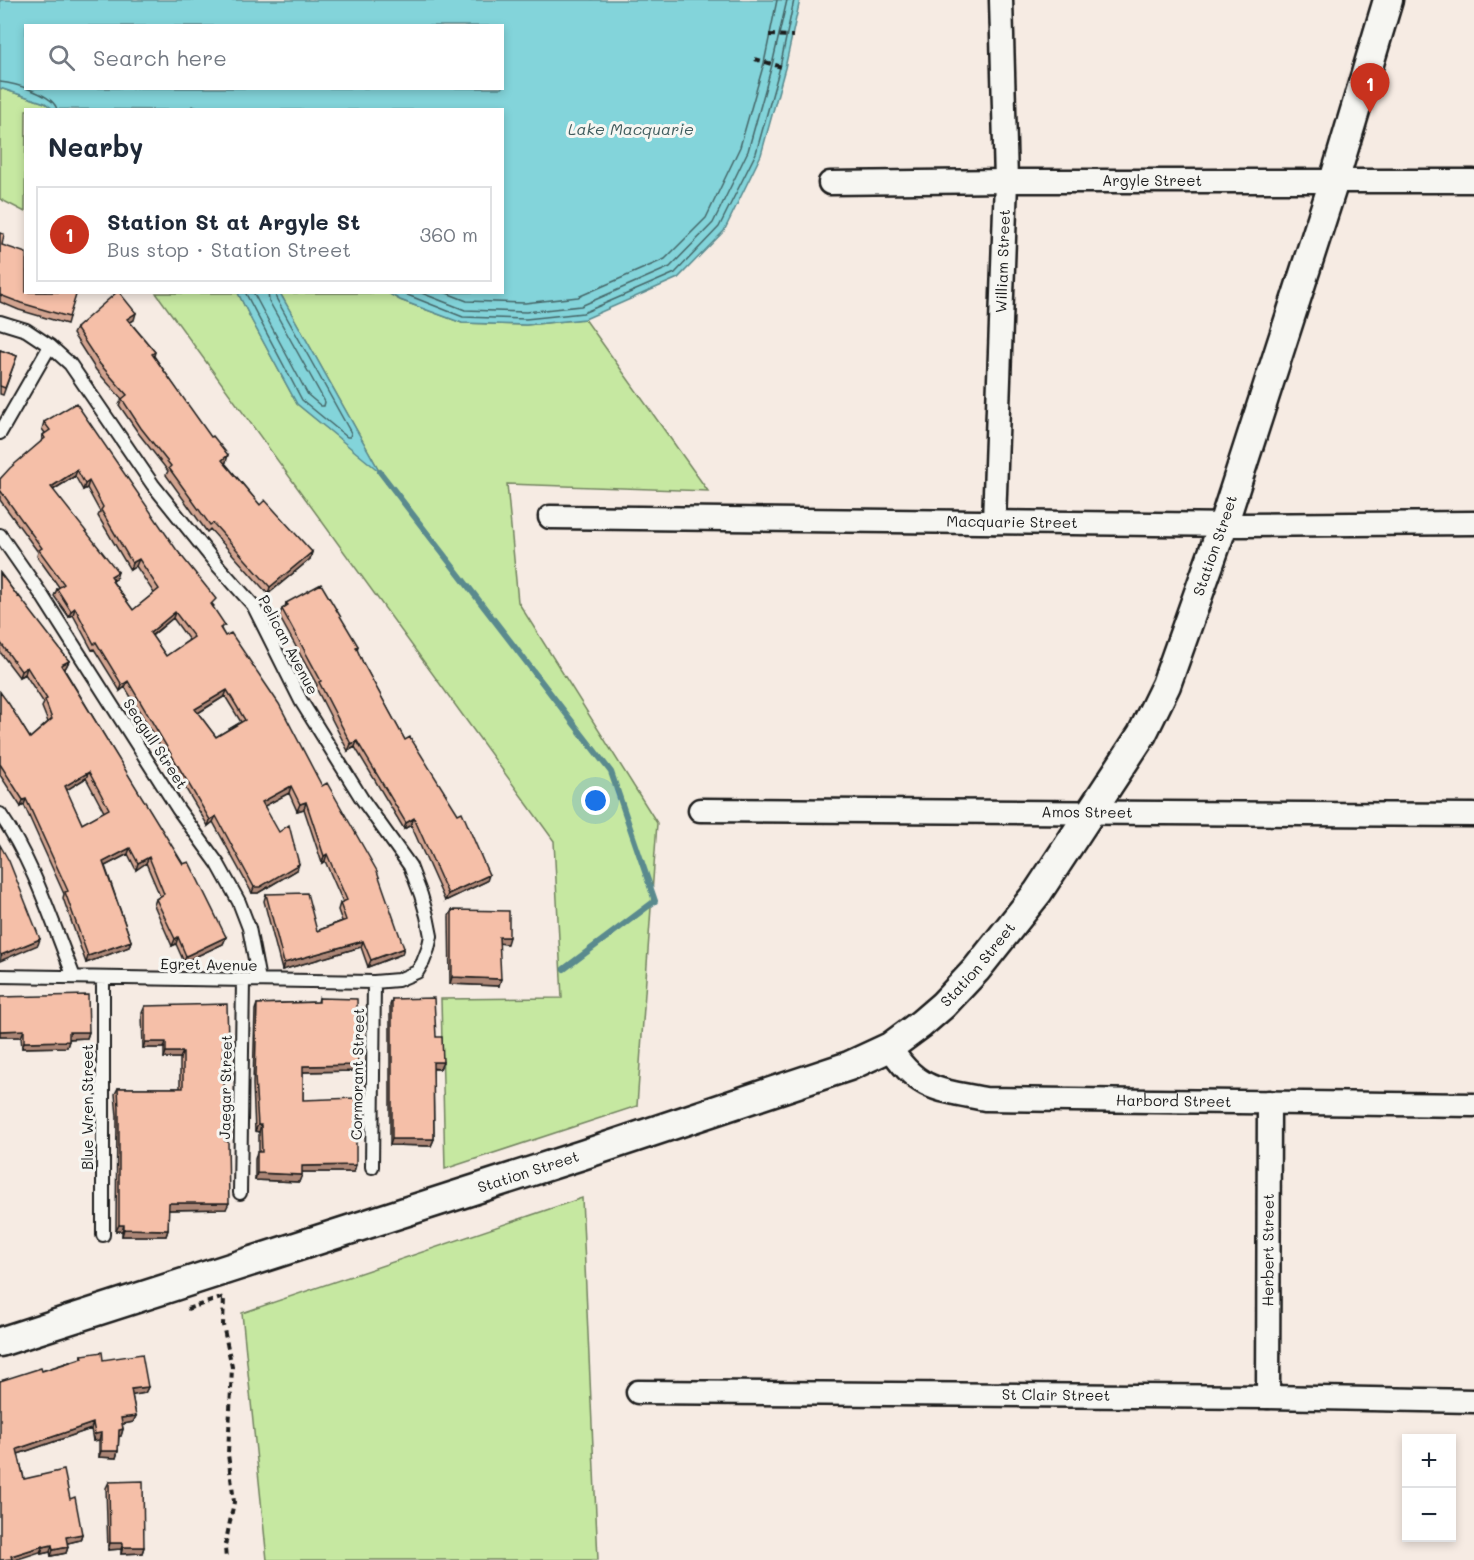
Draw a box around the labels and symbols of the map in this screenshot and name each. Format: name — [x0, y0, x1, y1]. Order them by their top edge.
pin: 1 — [1350, 63, 1390, 113]
water label: Lake Macquarie — [568, 118, 694, 139]
street label: Argyle Street — [1102, 170, 1202, 190]
street label: William Street — [990, 209, 1014, 313]
street label: Station Street — [1188, 492, 1241, 598]
street label: Macquarie Street — [946, 511, 1078, 532]
street label: Pelican Avenue — [254, 591, 324, 698]
street label: Seagull Street — [119, 694, 193, 793]
your location — [581, 786, 610, 815]
street label: Amos Street — [1041, 801, 1133, 822]
street label: Station Street — [935, 918, 1019, 1011]
street label: Egret Avenue — [160, 953, 258, 975]
street label: Cormorant Street — [346, 1008, 368, 1140]
street label: Jaegar Street — [214, 1034, 236, 1140]
street label: Blue Wren Street — [77, 1044, 97, 1170]
street label: Harbord Street — [1116, 1090, 1232, 1111]
street label: Station Street — [475, 1146, 581, 1197]
street label: Herbert Street — [1257, 1193, 1278, 1307]
street label: St Clair Street — [1002, 1384, 1110, 1405]

